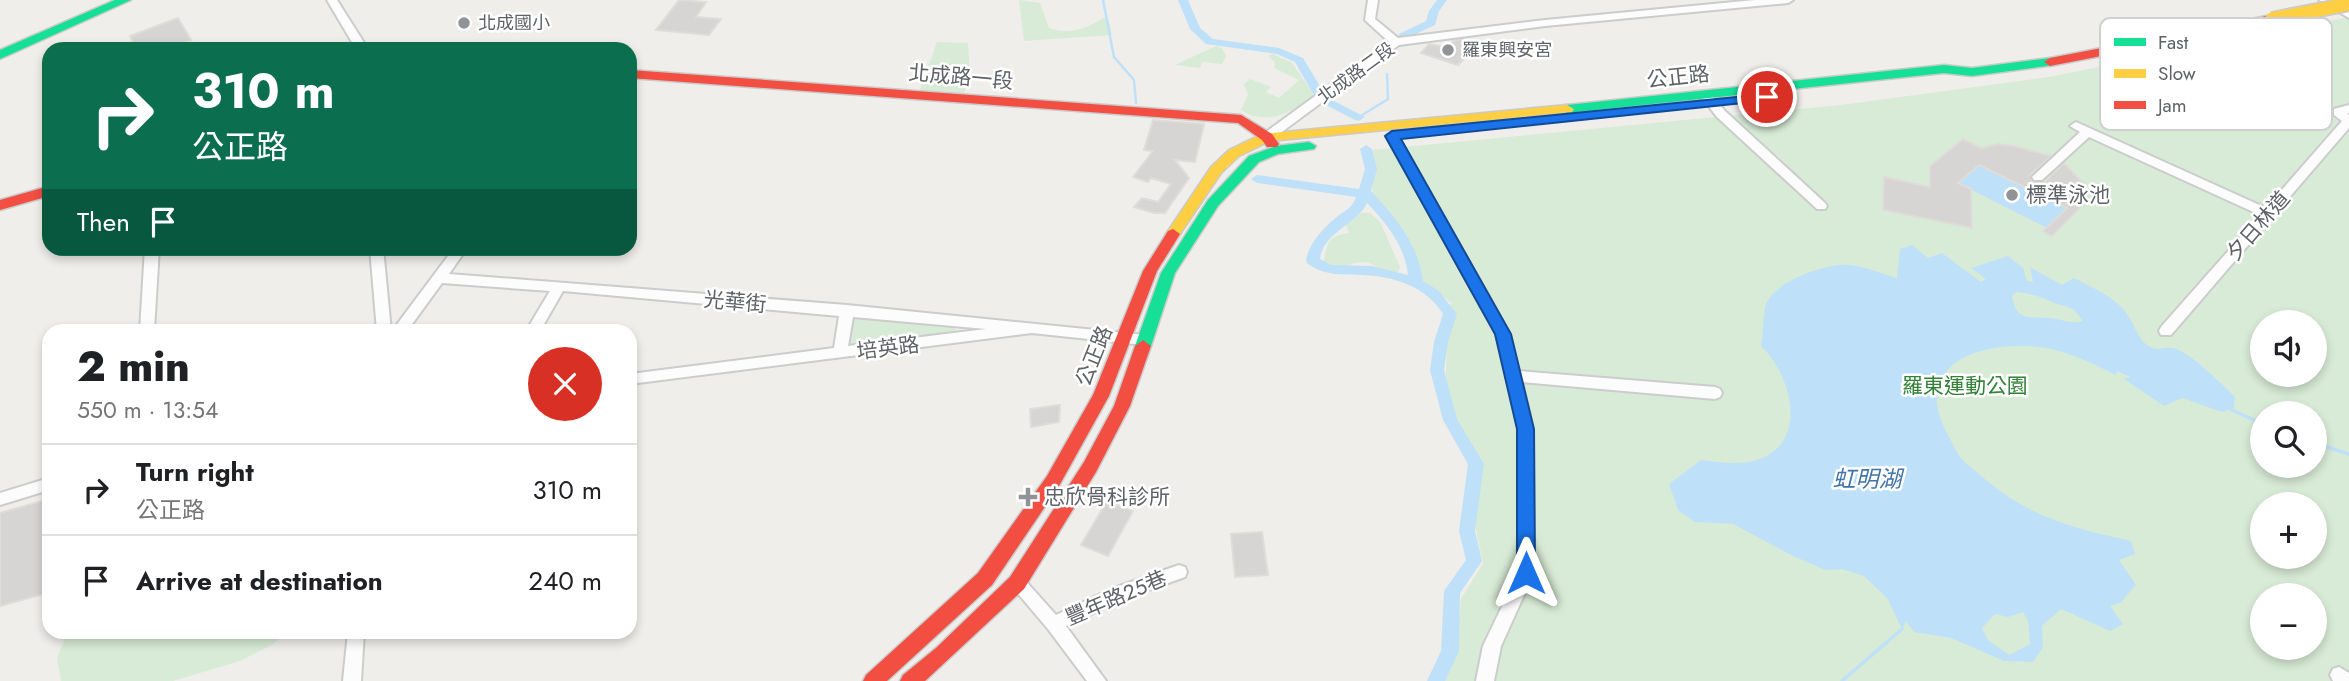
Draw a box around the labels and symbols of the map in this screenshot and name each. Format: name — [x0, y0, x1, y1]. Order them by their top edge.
place label: 北成國小 — [478, 10, 550, 36]
marker: 北成國小 — [456, 15, 472, 31]
legend — [2100, 18, 2332, 130]
text: Fast — [2158, 29, 2189, 56]
street label: 北成路二段 — [1312, 36, 1400, 110]
place label: 羅東興安宮 — [1462, 37, 1552, 63]
marker: 羅東興安宮 — [1440, 42, 1456, 58]
street label: 北成路一段 — [907, 57, 1015, 97]
street label: 公正路 — [1645, 59, 1711, 95]
text: Slow — [2158, 60, 2196, 87]
pin — [1737, 67, 1797, 127]
text: Jam — [2155, 92, 2187, 119]
place label: 標準泳池 — [2026, 180, 2110, 210]
street label: 夕日林道 — [2219, 184, 2297, 268]
marker: 標準泳池 — [2004, 187, 2020, 203]
street label: 光華街 — [702, 284, 768, 320]
street label: 公正路 — [1068, 321, 1120, 391]
street label: 培英路 — [855, 329, 921, 367]
park label: 羅東運動公園 — [1902, 371, 2028, 401]
water label: 虹明湖 — [1833, 462, 1905, 496]
place label: 忠欣骨科診所 — [1044, 482, 1170, 512]
marker: 忠欣骨科診所 — [1018, 487, 1038, 507]
position arrow — [1489, 536, 1563, 610]
street label: 豐年路25巷 — [1061, 563, 1171, 633]

